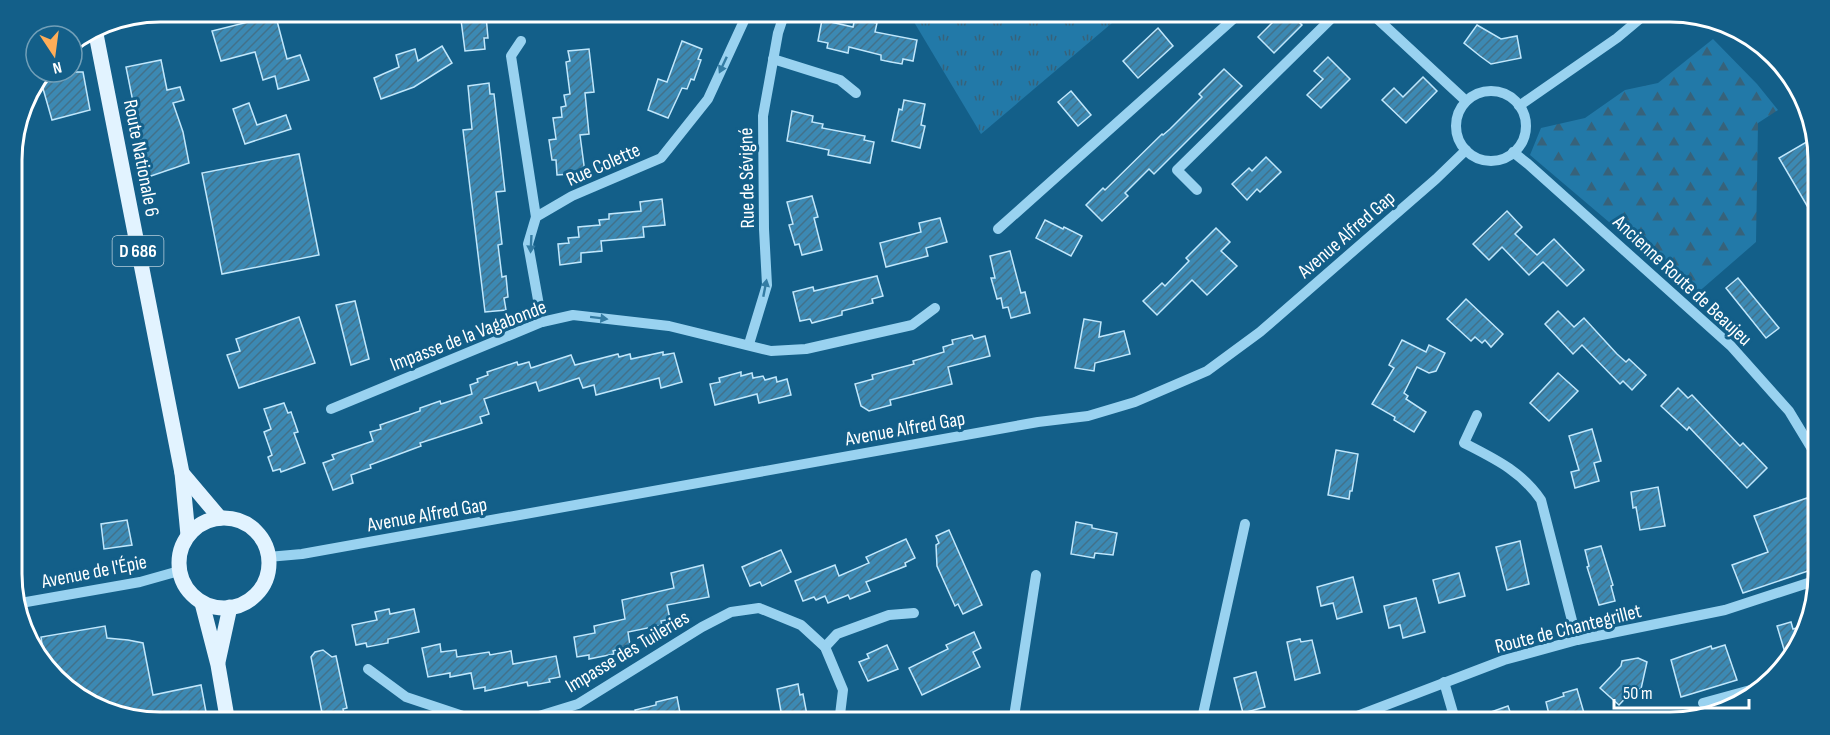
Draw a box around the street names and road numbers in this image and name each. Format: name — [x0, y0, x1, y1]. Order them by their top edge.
street label: Route Nationale 6 — [118, 98, 164, 219]
street label: Rue de Sévigné — [734, 127, 760, 229]
street label: Rue Colette — [563, 138, 644, 192]
street label: Avenue Alfred Gap — [1292, 186, 1400, 284]
street label: Ancienne Route de Beaujeu — [1607, 210, 1757, 351]
road number: D 686 — [112, 236, 164, 266]
street label: Impasse de la Vagabonde — [387, 295, 550, 377]
street label: Avenue Alfred Gap — [842, 407, 967, 452]
street label: Avenue Alfred Gap — [364, 493, 489, 538]
street label: Avenue de l'Épie — [39, 550, 149, 594]
street label: Route de Chantegrillet — [1493, 599, 1644, 659]
street label: Impasse des Tuileries — [561, 605, 694, 698]

